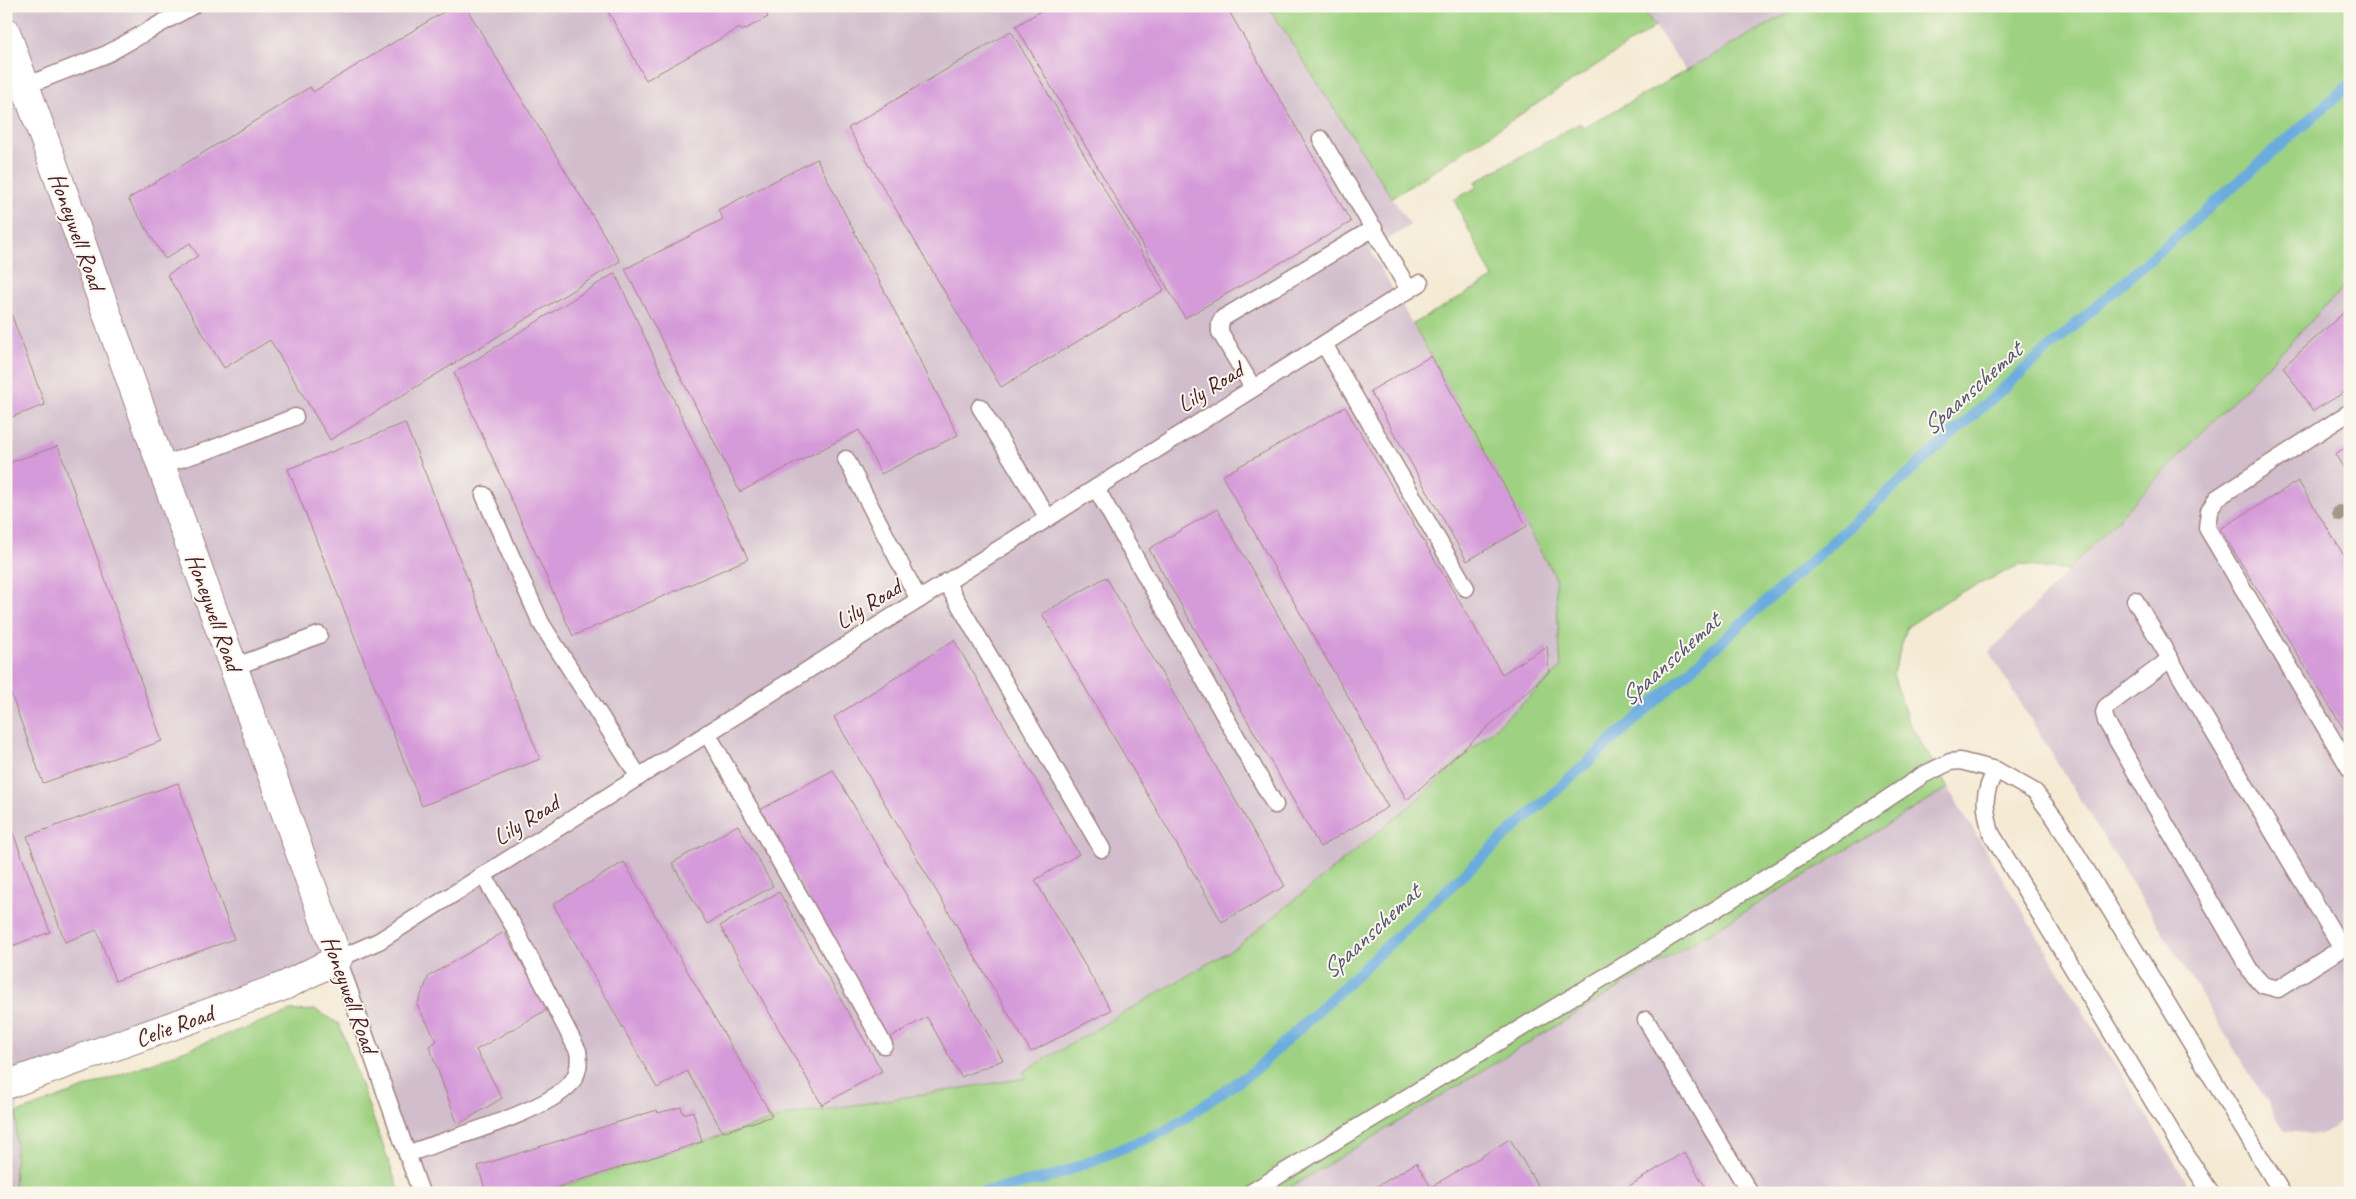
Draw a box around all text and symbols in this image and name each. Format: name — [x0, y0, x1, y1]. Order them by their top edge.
street label: Honeywell Road — [42, 168, 113, 297]
water label: Spaanschemat — [1915, 332, 2032, 442]
street label: Lily Road — [1171, 353, 1252, 419]
street label: Honeywell Road — [179, 549, 250, 678]
street label: Lily Road — [829, 570, 910, 636]
water label: Spaanschemat — [1613, 603, 1730, 713]
street label: Lily Road — [487, 786, 568, 852]
water label: Spaanschemat — [1314, 875, 1430, 986]
street label: Honeywell Road — [315, 931, 386, 1060]
street label: Celie Road — [131, 997, 221, 1054]

